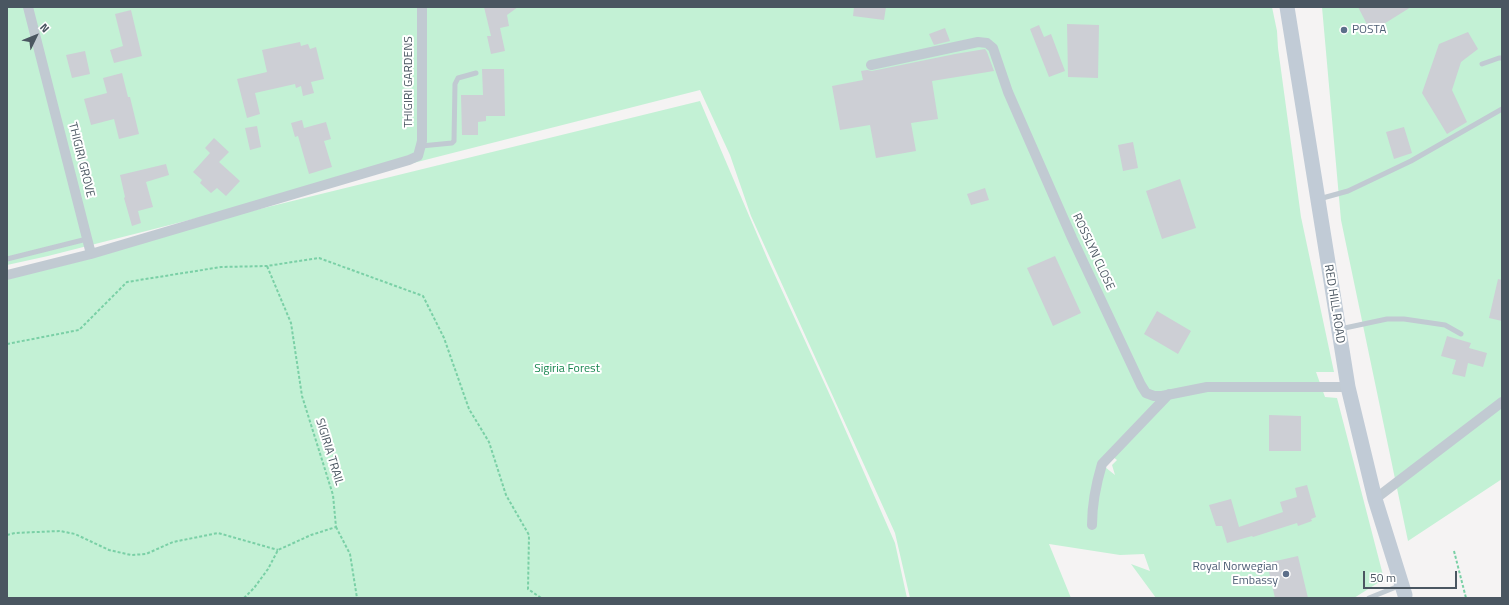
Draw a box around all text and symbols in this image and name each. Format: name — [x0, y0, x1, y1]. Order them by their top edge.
north arrow — [16, 16, 56, 56]
text: N — [36, 20, 53, 36]
place label: POSTA — [1352, 23, 1386, 37]
marker: POSTA — [1339, 25, 1349, 35]
street label: THIGIRI GARDENS — [402, 36, 416, 128]
street label: THIGIRI GROVE — [65, 121, 97, 199]
street label: ROSSLYN CLOSE — [1069, 211, 1117, 293]
street label: RED HILL ROAD — [1321, 264, 1347, 344]
park label: Sigiria Forest — [534, 362, 600, 376]
street label: SIGIRIA TRAIL — [312, 417, 346, 487]
place label: Royal Norwegian Embassy — [1192, 560, 1278, 588]
scale bar — [1365, 563, 1459, 589]
text: 50 m — [1370, 568, 1396, 587]
marker: Royal Norwegian Embassy — [1281, 569, 1291, 579]

